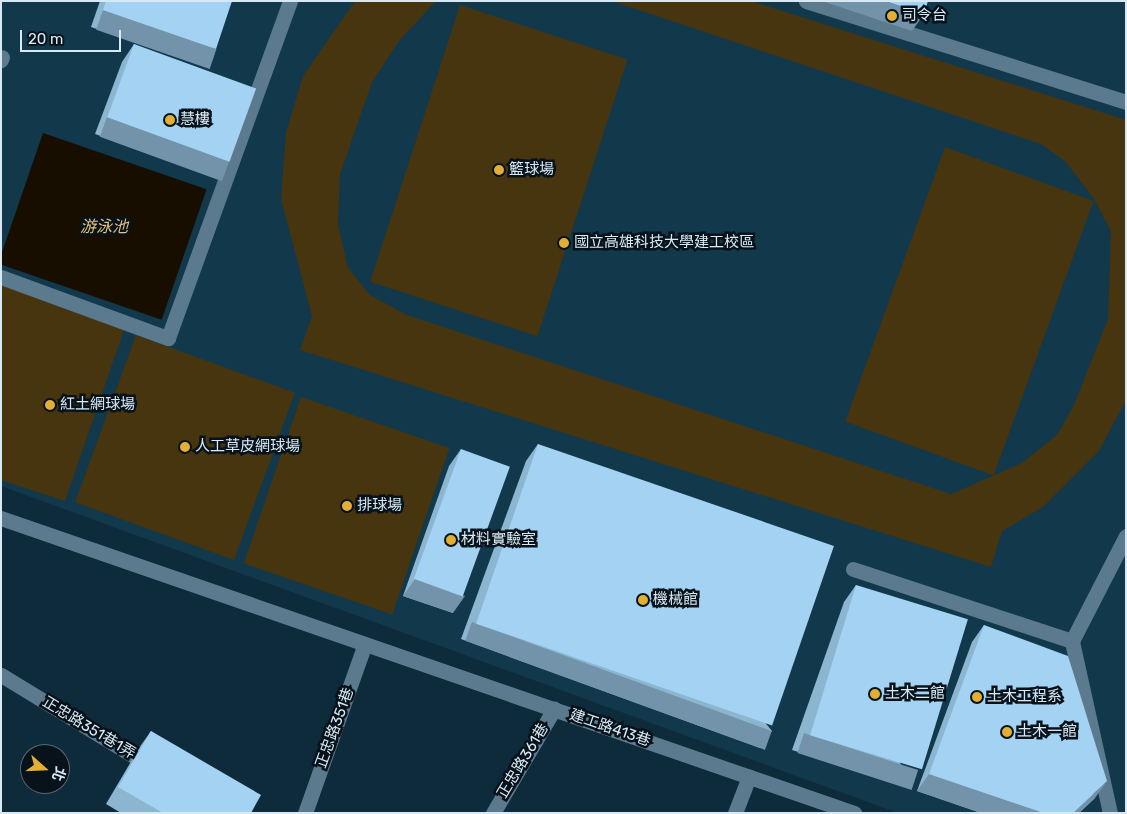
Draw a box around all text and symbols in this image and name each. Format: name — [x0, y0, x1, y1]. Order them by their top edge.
place label: 司令台 — [902, 7, 947, 25]
marker: 司令台 — [886, 10, 898, 22]
scale bar — [22, 20, 124, 52]
text: 20 m — [28, 30, 63, 48]
place label: 慧樓 — [180, 111, 210, 129]
marker: 慧樓 — [164, 114, 176, 126]
place label: 籃球場 — [509, 161, 554, 179]
marker: 籃球場 — [493, 164, 505, 176]
water label: 游泳池 — [80, 217, 128, 237]
place label: 國立高雄科技大學建工校區 — [574, 234, 754, 252]
marker: 國立高雄科技大學建工校區 — [558, 237, 570, 249]
place label: 紅土網球場 — [60, 396, 135, 414]
marker: 紅土網球場 — [44, 399, 56, 411]
place label: 人工草皮網球場 — [195, 438, 300, 456]
marker: 人工草皮網球場 — [179, 441, 191, 453]
place label: 排球場 — [357, 497, 402, 515]
marker: 排球場 — [341, 500, 353, 512]
place label: 材料實驗室 — [461, 531, 536, 549]
marker: 材料實驗室 — [445, 534, 457, 546]
place label: 機械館 — [653, 591, 698, 609]
marker: 機械館 — [637, 594, 649, 606]
street label: 正忠路351巷 — [312, 685, 358, 771]
place label: 土木二館 — [885, 685, 945, 703]
marker: 土木二館 — [869, 688, 881, 700]
place label: 土木工程系 — [987, 688, 1062, 706]
marker: 土木工程系 — [971, 691, 983, 703]
street label: 正忠路351巷1弄 — [39, 693, 139, 763]
street label: 建工路413巷 — [567, 706, 653, 750]
street label: 正忠路361巷 — [494, 720, 552, 802]
place label: 土木一館 — [1017, 723, 1077, 741]
marker: 土木一館 — [1001, 726, 1013, 738]
north arrow — [20, 744, 70, 794]
text: 北 — [48, 764, 69, 783]

